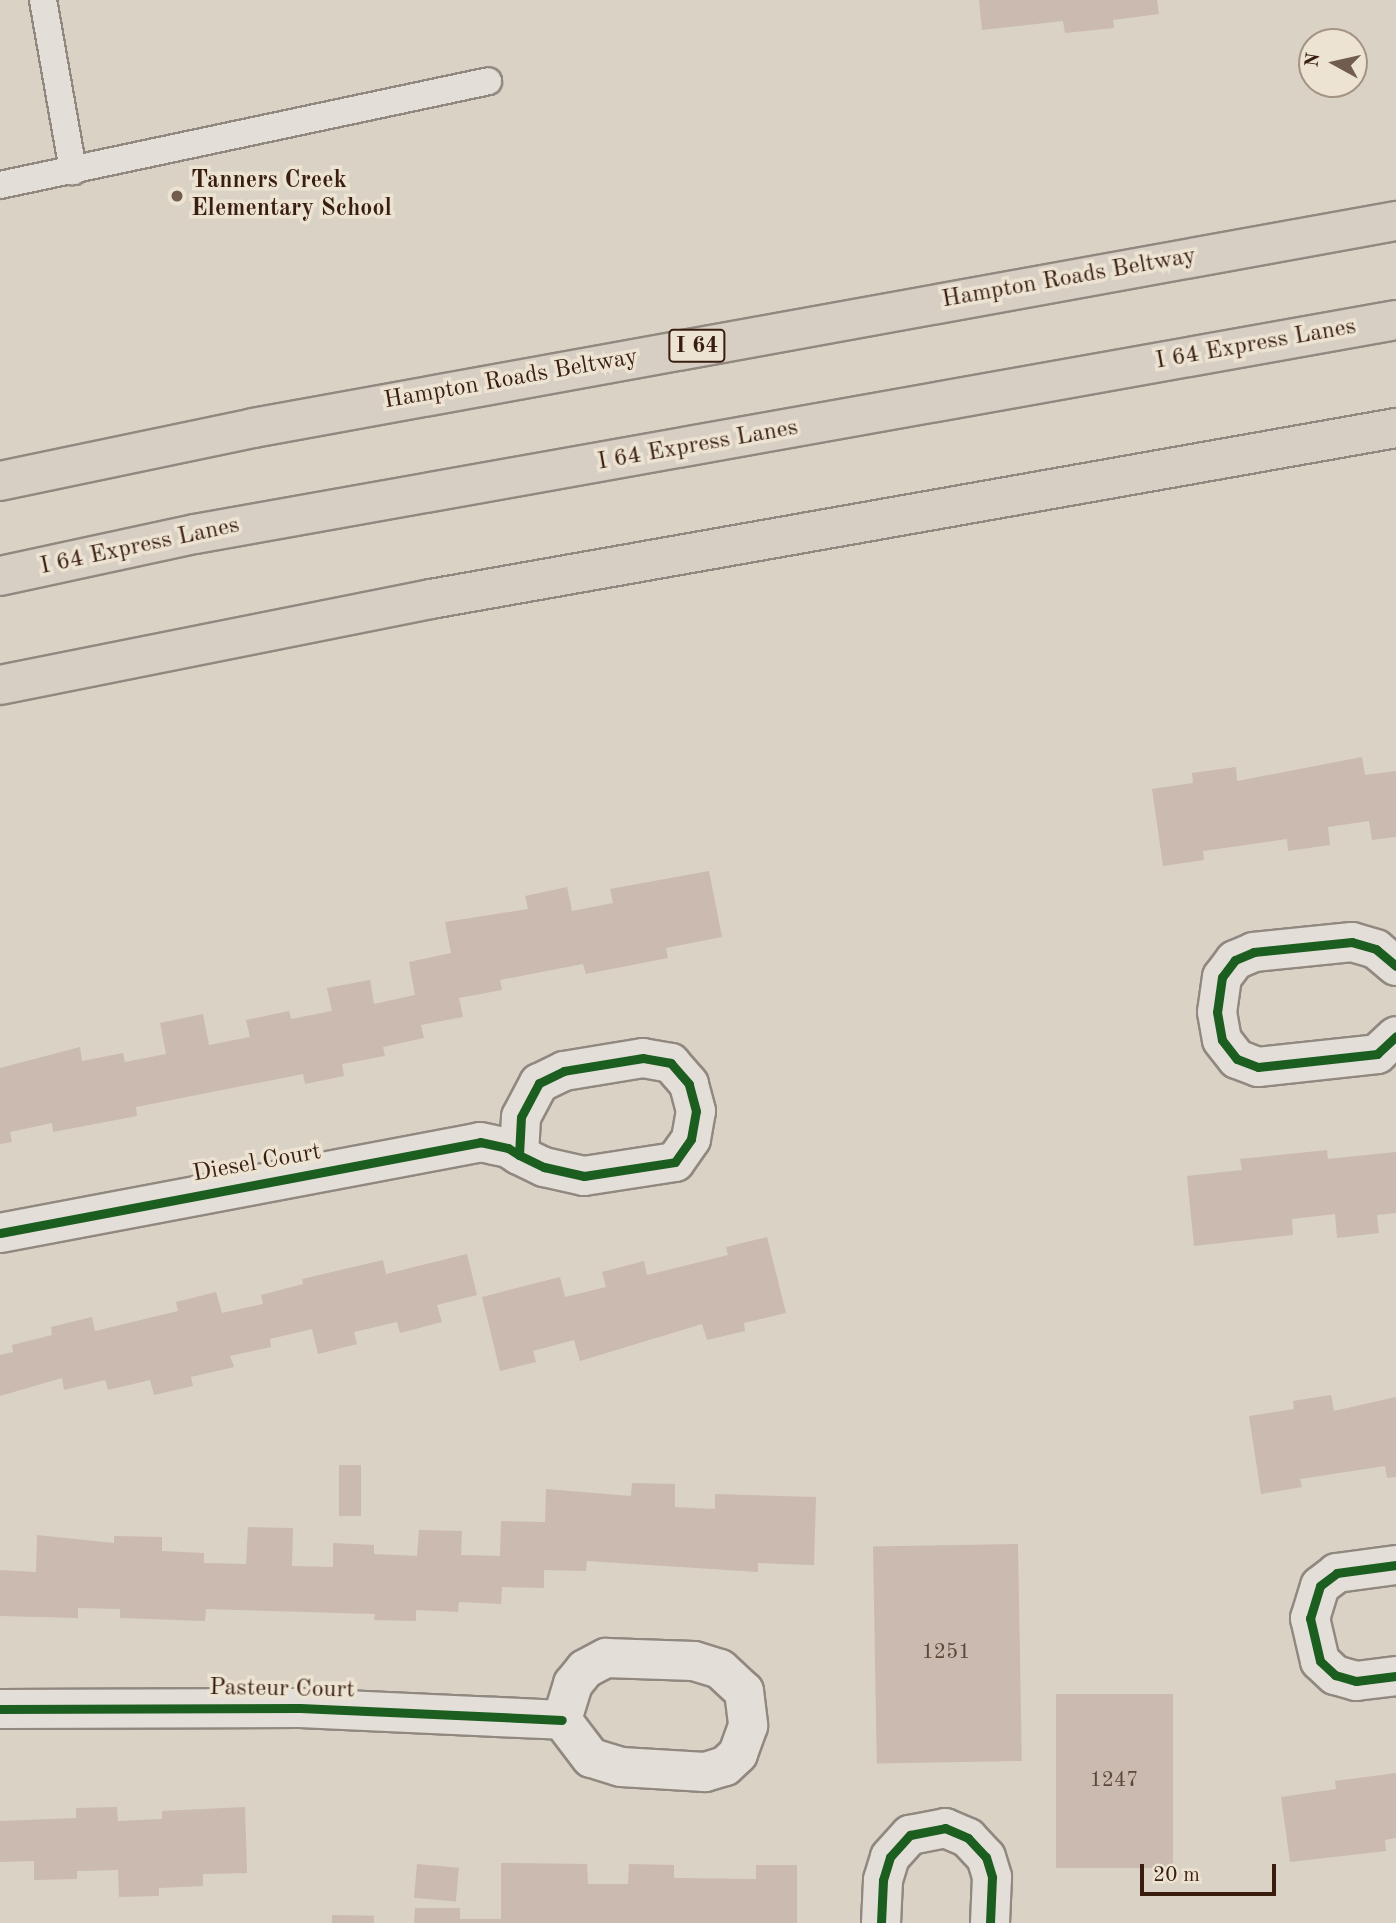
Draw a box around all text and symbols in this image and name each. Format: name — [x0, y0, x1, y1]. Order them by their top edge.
north arrow — [1298, 28, 1368, 98]
text: N — [1303, 52, 1324, 69]
place label: Tanners Creek Elementary School — [191, 168, 392, 224]
marker: Tanners Creek Elementary School — [169, 188, 185, 204]
street label: Hampton Roads Beltway — [940, 242, 1198, 316]
street label: I 64 Express Lanes — [1154, 313, 1358, 377]
road number: I 64 — [667, 326, 727, 366]
street label: Hampton Roads Beltway — [382, 343, 640, 417]
street label: I 64 Express Lanes — [596, 414, 800, 478]
street label: I 64 Express Lanes — [38, 512, 242, 582]
street label: Diesel Court — [191, 1139, 323, 1189]
house number: 1251 — [922, 1640, 970, 1666]
street label: Pasteur Court — [209, 1674, 355, 1706]
house number: 1247 — [1090, 1768, 1138, 1794]
scale bar — [1144, 1850, 1280, 1894]
text: 20 m — [1153, 1865, 1200, 1886]

